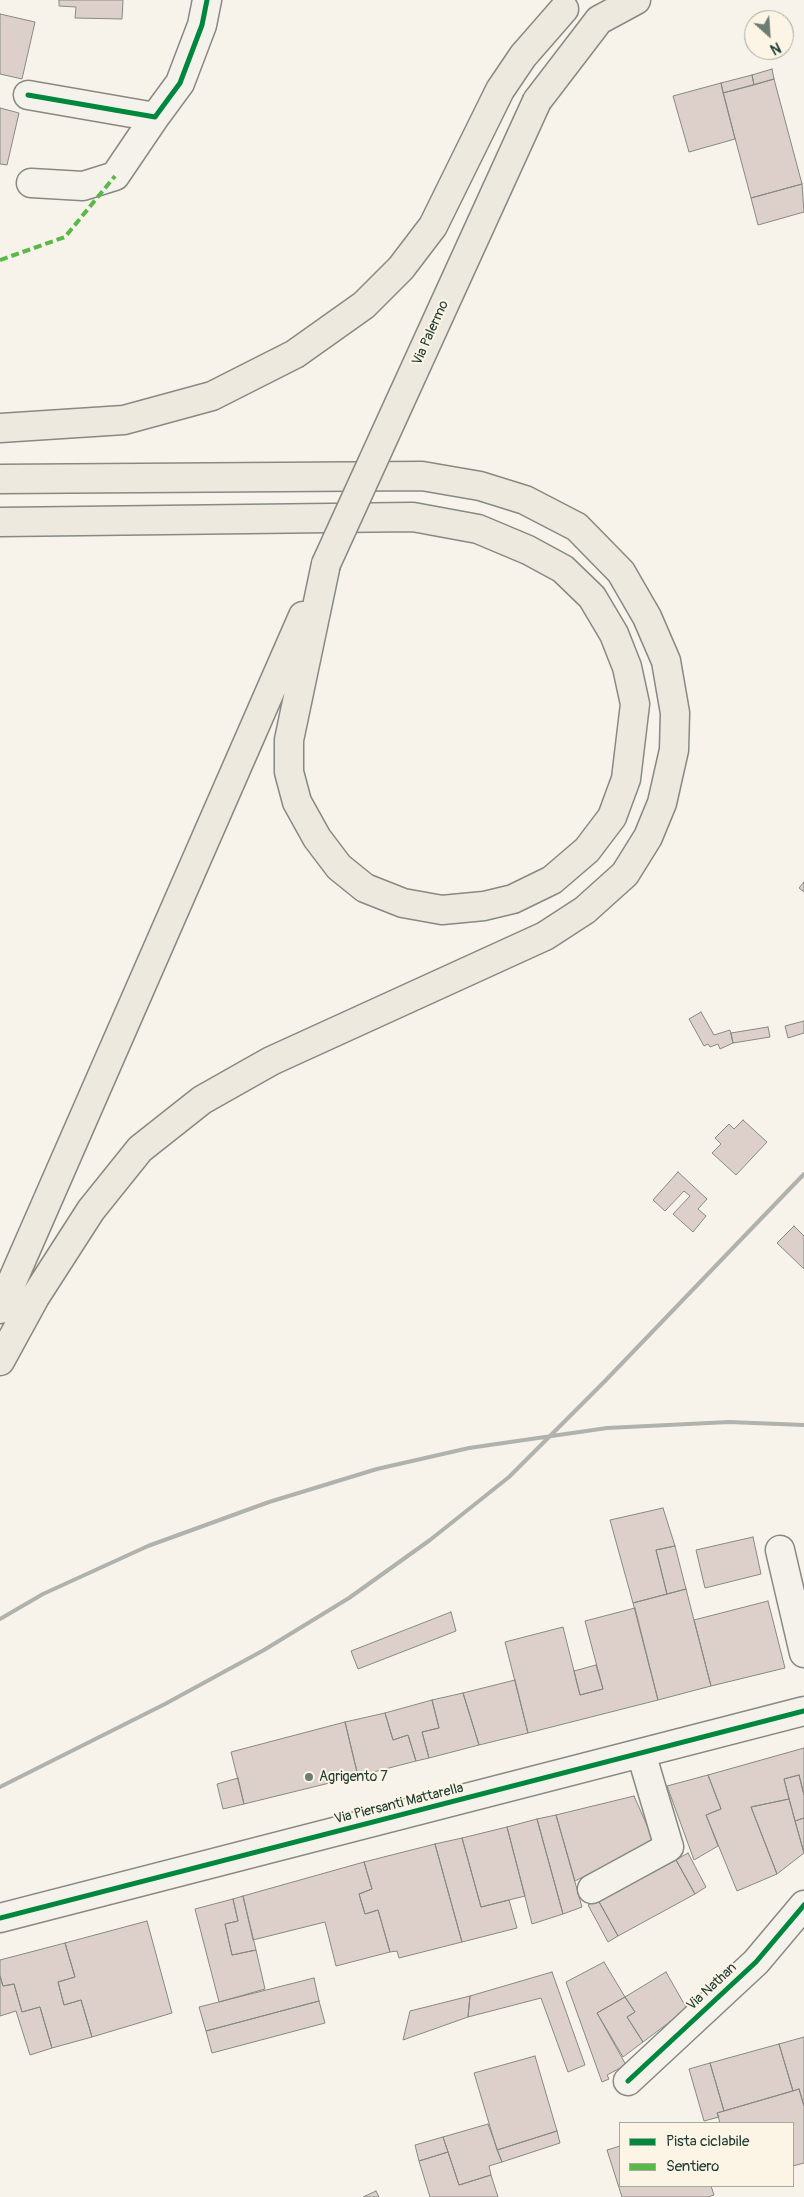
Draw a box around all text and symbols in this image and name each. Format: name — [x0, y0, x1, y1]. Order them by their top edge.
north arrow — [744, 10, 794, 60]
text: N — [767, 38, 783, 58]
street label: Via Palermo — [409, 298, 453, 368]
place label: Agrigento 7 — [319, 1769, 388, 1785]
marker: Agrigento 7 — [303, 1771, 315, 1783]
street label: Via Piersanti Mattarella — [333, 1780, 465, 1828]
street label: Via Nathan — [684, 1960, 740, 2014]
legend — [619, 2122, 794, 2187]
text: Pista ciclabile — [666, 2132, 749, 2151]
text: Sentiero — [666, 2157, 719, 2176]

